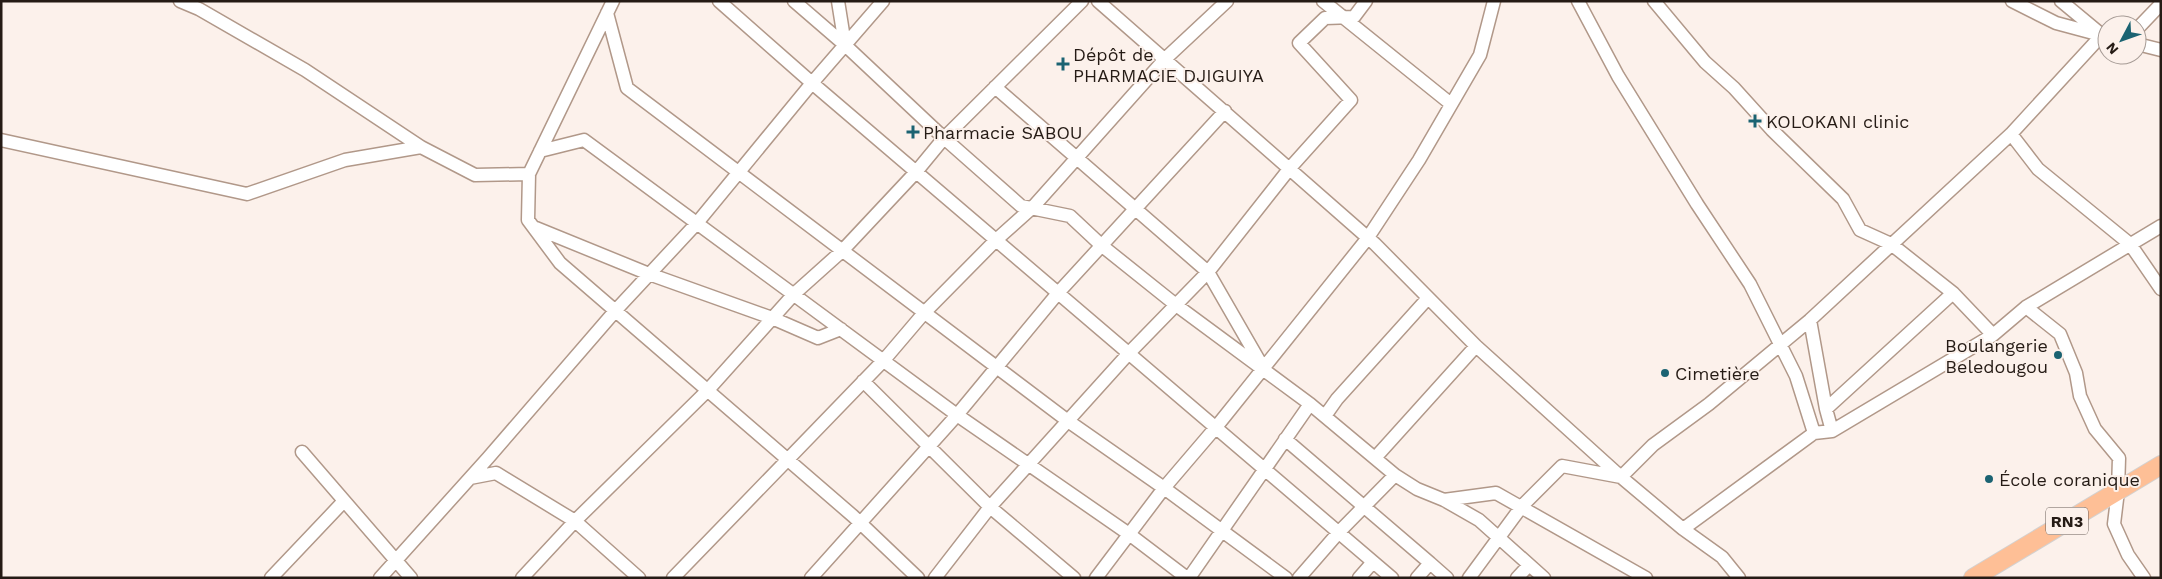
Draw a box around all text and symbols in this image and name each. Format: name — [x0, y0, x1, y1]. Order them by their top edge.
north arrow — [2097, 15, 2147, 65]
text: N — [2103, 39, 2122, 58]
place label: Dépôt de PHARMACIE DJIGUIYA — [1073, 44, 1264, 86]
marker: Dépôt de PHARMACIE DJIGUIYA — [1057, 58, 1069, 70]
place label: KOLOKANI clinic — [1766, 111, 1909, 132]
marker: KOLOKANI clinic — [1748, 114, 1762, 128]
place label: Pharmacie SABOU — [923, 122, 1083, 143]
marker: Pharmacie SABOU — [907, 126, 919, 138]
place label: Boulangerie Beledougou — [1945, 335, 2048, 377]
marker: Boulangerie Beledougou — [2052, 349, 2064, 361]
place label: Cimetière — [1675, 363, 1760, 384]
marker: Cimetière — [1659, 367, 1671, 379]
place label: École coranique — [1999, 469, 2140, 490]
marker: École coranique — [1983, 473, 1995, 485]
road number: RN3 — [2046, 508, 2088, 534]

